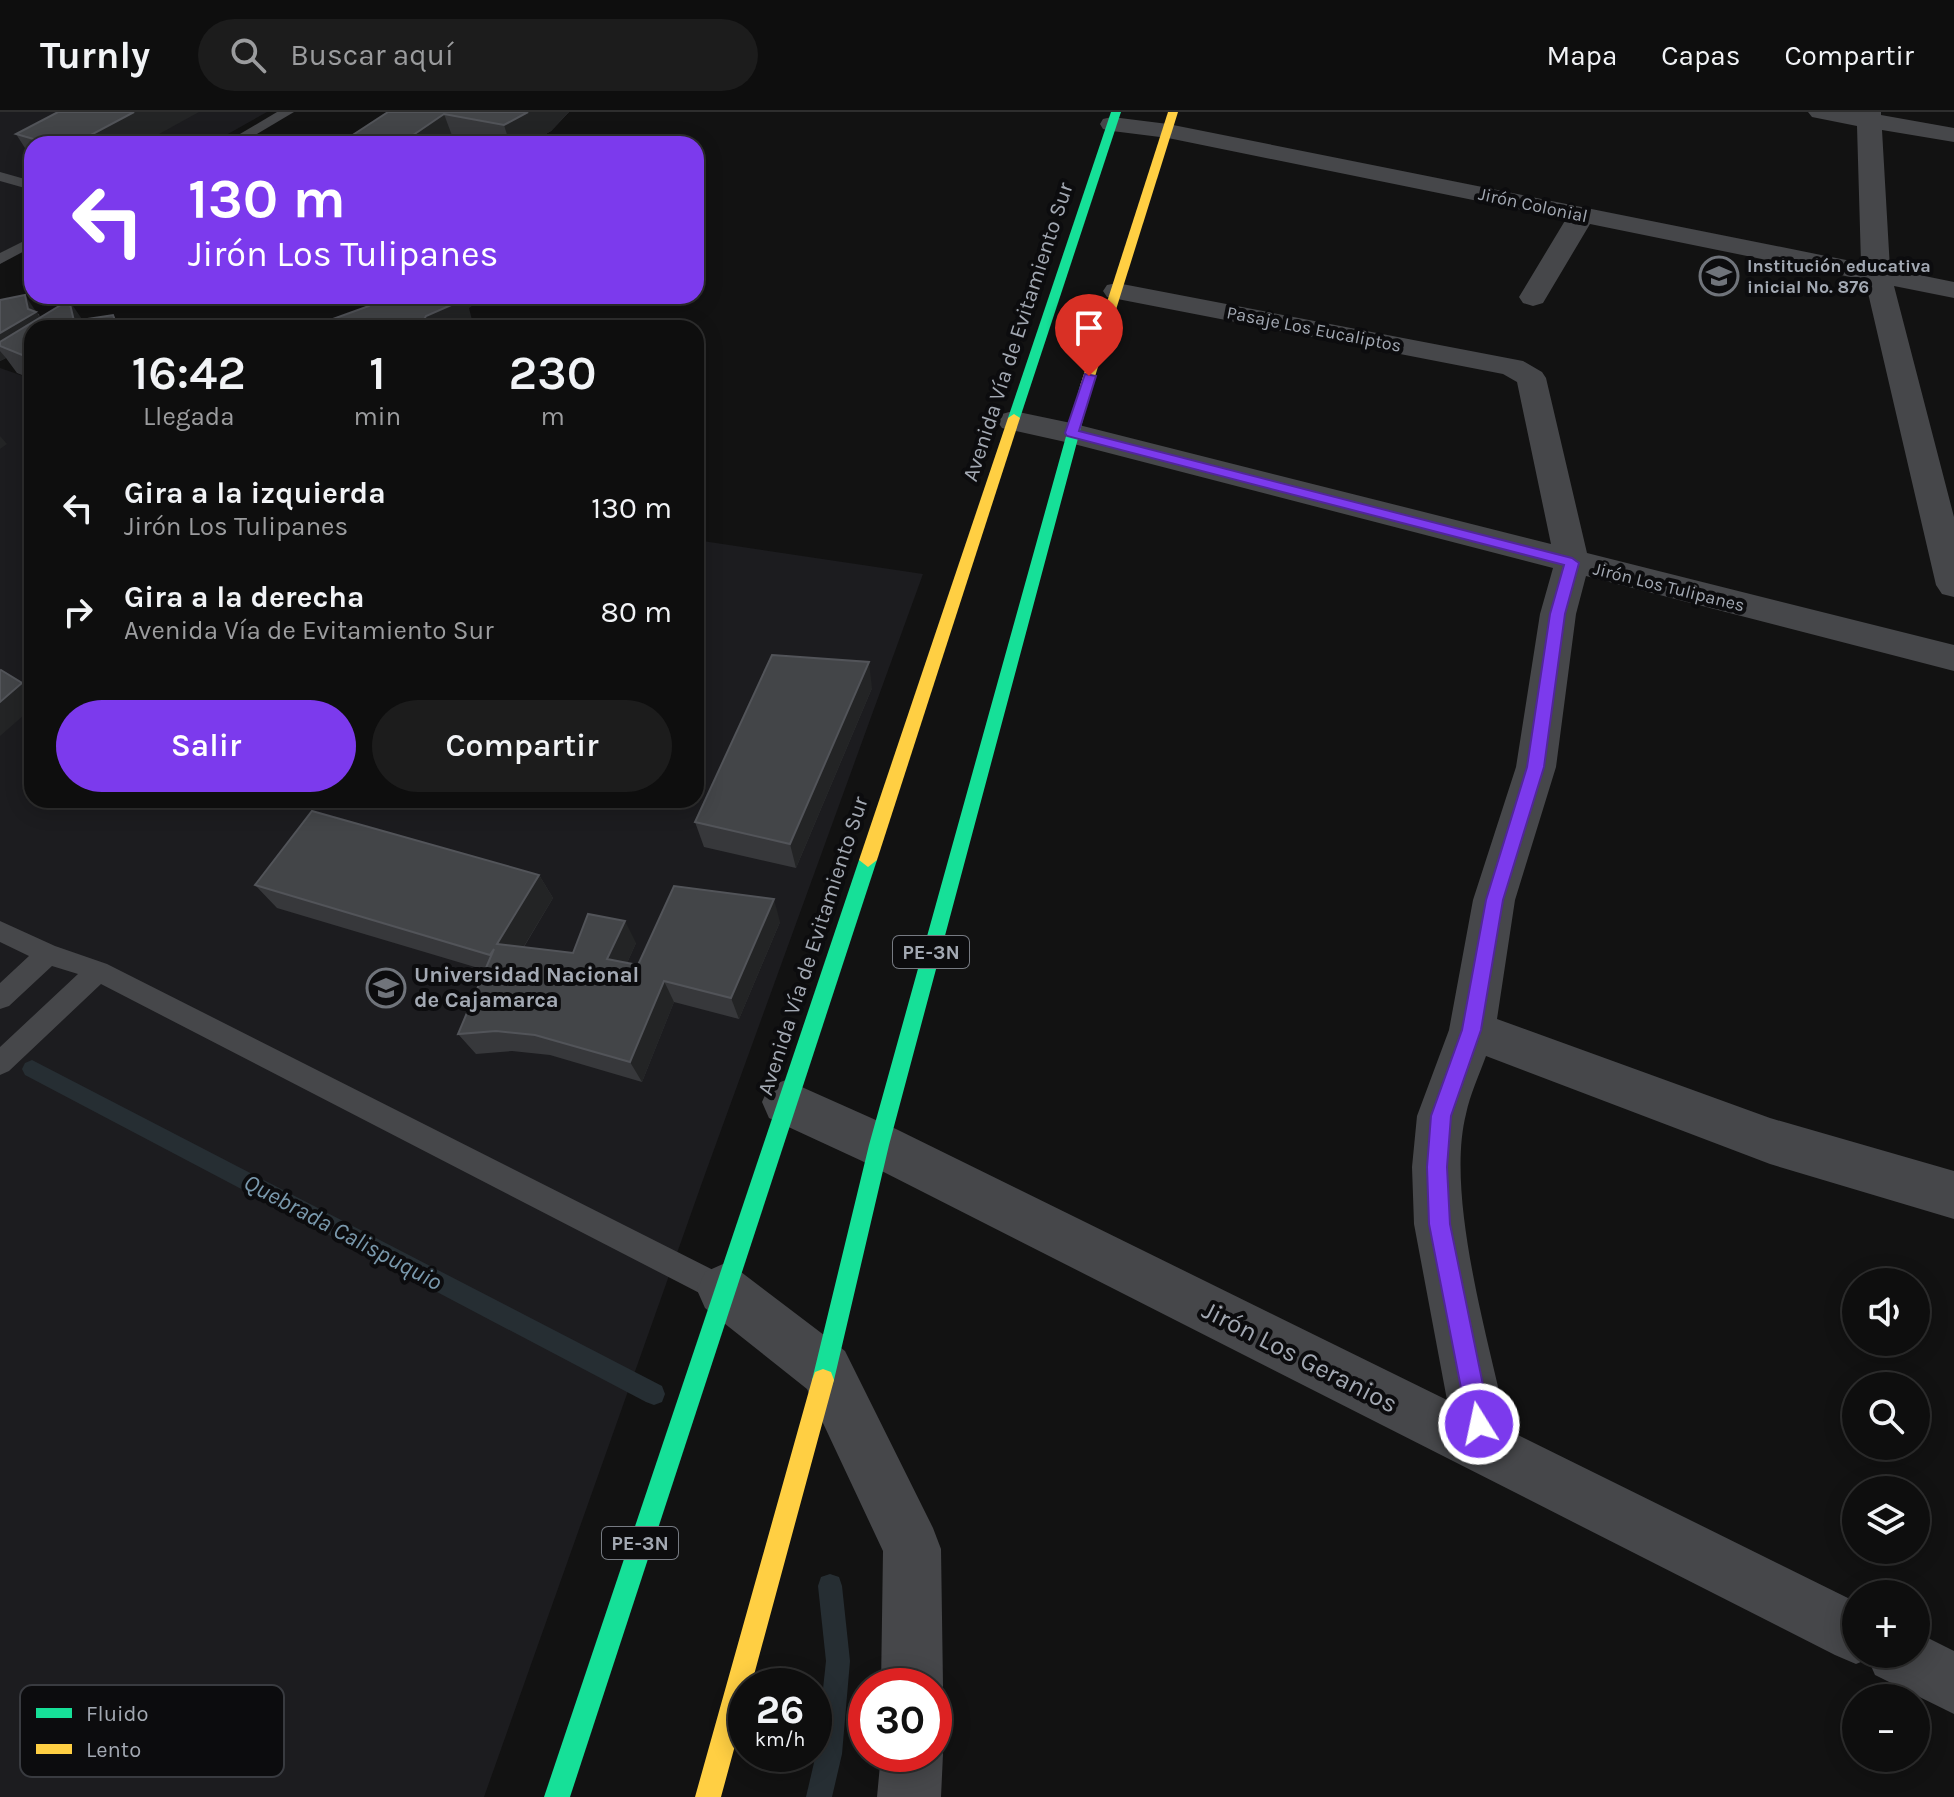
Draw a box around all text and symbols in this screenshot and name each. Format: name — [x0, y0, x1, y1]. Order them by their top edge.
search box — [198, 19, 758, 91]
text: Turnly — [40, 33, 150, 78]
icon: search — [226, 33, 270, 77]
text: Buscar aquí — [290, 37, 454, 73]
text: Mapa — [1546, 39, 1617, 72]
text: Capas — [1661, 39, 1740, 72]
text: Compartir — [1784, 39, 1914, 72]
text: 130 m — [188, 166, 346, 231]
icon: left — [56, 168, 160, 272]
street label: Avenida Vía de Evitamiento Sur — [957, 179, 1079, 485]
street label: Jirón Colonial — [1476, 183, 1590, 227]
text: Jirón Los Tulipanes — [188, 233, 498, 275]
school or university icon: Institución educativa inicial No. 876 — [1698, 255, 1740, 297]
place label: Institución educativa inicial No. 876 — [1747, 255, 1931, 298]
pin — [1055, 294, 1123, 376]
street label: Pasaje Los Eucaliptos — [1225, 301, 1403, 357]
icon: arrive — [1067, 306, 1111, 350]
text: 16:42 — [131, 345, 246, 401]
text: 1 — [369, 345, 386, 401]
text: 230 — [509, 345, 597, 401]
text: Llegada — [143, 401, 234, 432]
text: min — [353, 401, 401, 432]
text: m — [540, 401, 565, 432]
text: Gira a la izquierda — [124, 475, 386, 511]
icon: left — [56, 486, 100, 530]
text: 130 m — [591, 490, 672, 526]
text: Jirón Los Tulipanes — [124, 511, 348, 542]
street label: Jirón Los Tulipanes — [1591, 558, 1747, 616]
text: Gira a la derecha — [124, 579, 365, 615]
icon: right — [56, 590, 100, 634]
text: 80 m — [601, 594, 672, 630]
text: Avenida Vía de Evitamiento Sur — [124, 615, 494, 646]
button: Salir — [56, 700, 356, 792]
button: Compartir — [372, 700, 672, 792]
street label: Avenida Vía de Evitamiento Sur — [752, 793, 874, 1099]
road number: PE-3N — [893, 936, 969, 968]
place label: Universidad Nacional de Cajamarca — [414, 962, 639, 1013]
school or university icon: Universidad Nacional de Cajamarca — [365, 967, 407, 1009]
water label: Quebrada Calispuquio — [239, 1168, 447, 1296]
map controls — [1842, 1268, 1930, 1772]
button: sound — [1842, 1268, 1930, 1356]
street label: Jirón Los Geranios — [1197, 1294, 1403, 1420]
button: search — [1842, 1372, 1930, 1460]
position arrow — [1437, 1382, 1521, 1466]
button: layers — [1842, 1476, 1930, 1564]
road number: PE-3N — [602, 1527, 678, 1559]
button: + — [1842, 1580, 1930, 1668]
speed limit sign: 30 — [848, 1668, 952, 1772]
button: − — [1842, 1684, 1930, 1772]
legend — [20, 1685, 284, 1777]
text: 26 — [756, 1686, 804, 1733]
text: Fluido — [86, 1701, 149, 1727]
text: km/h — [755, 1728, 805, 1751]
text: Lento — [86, 1737, 141, 1763]

